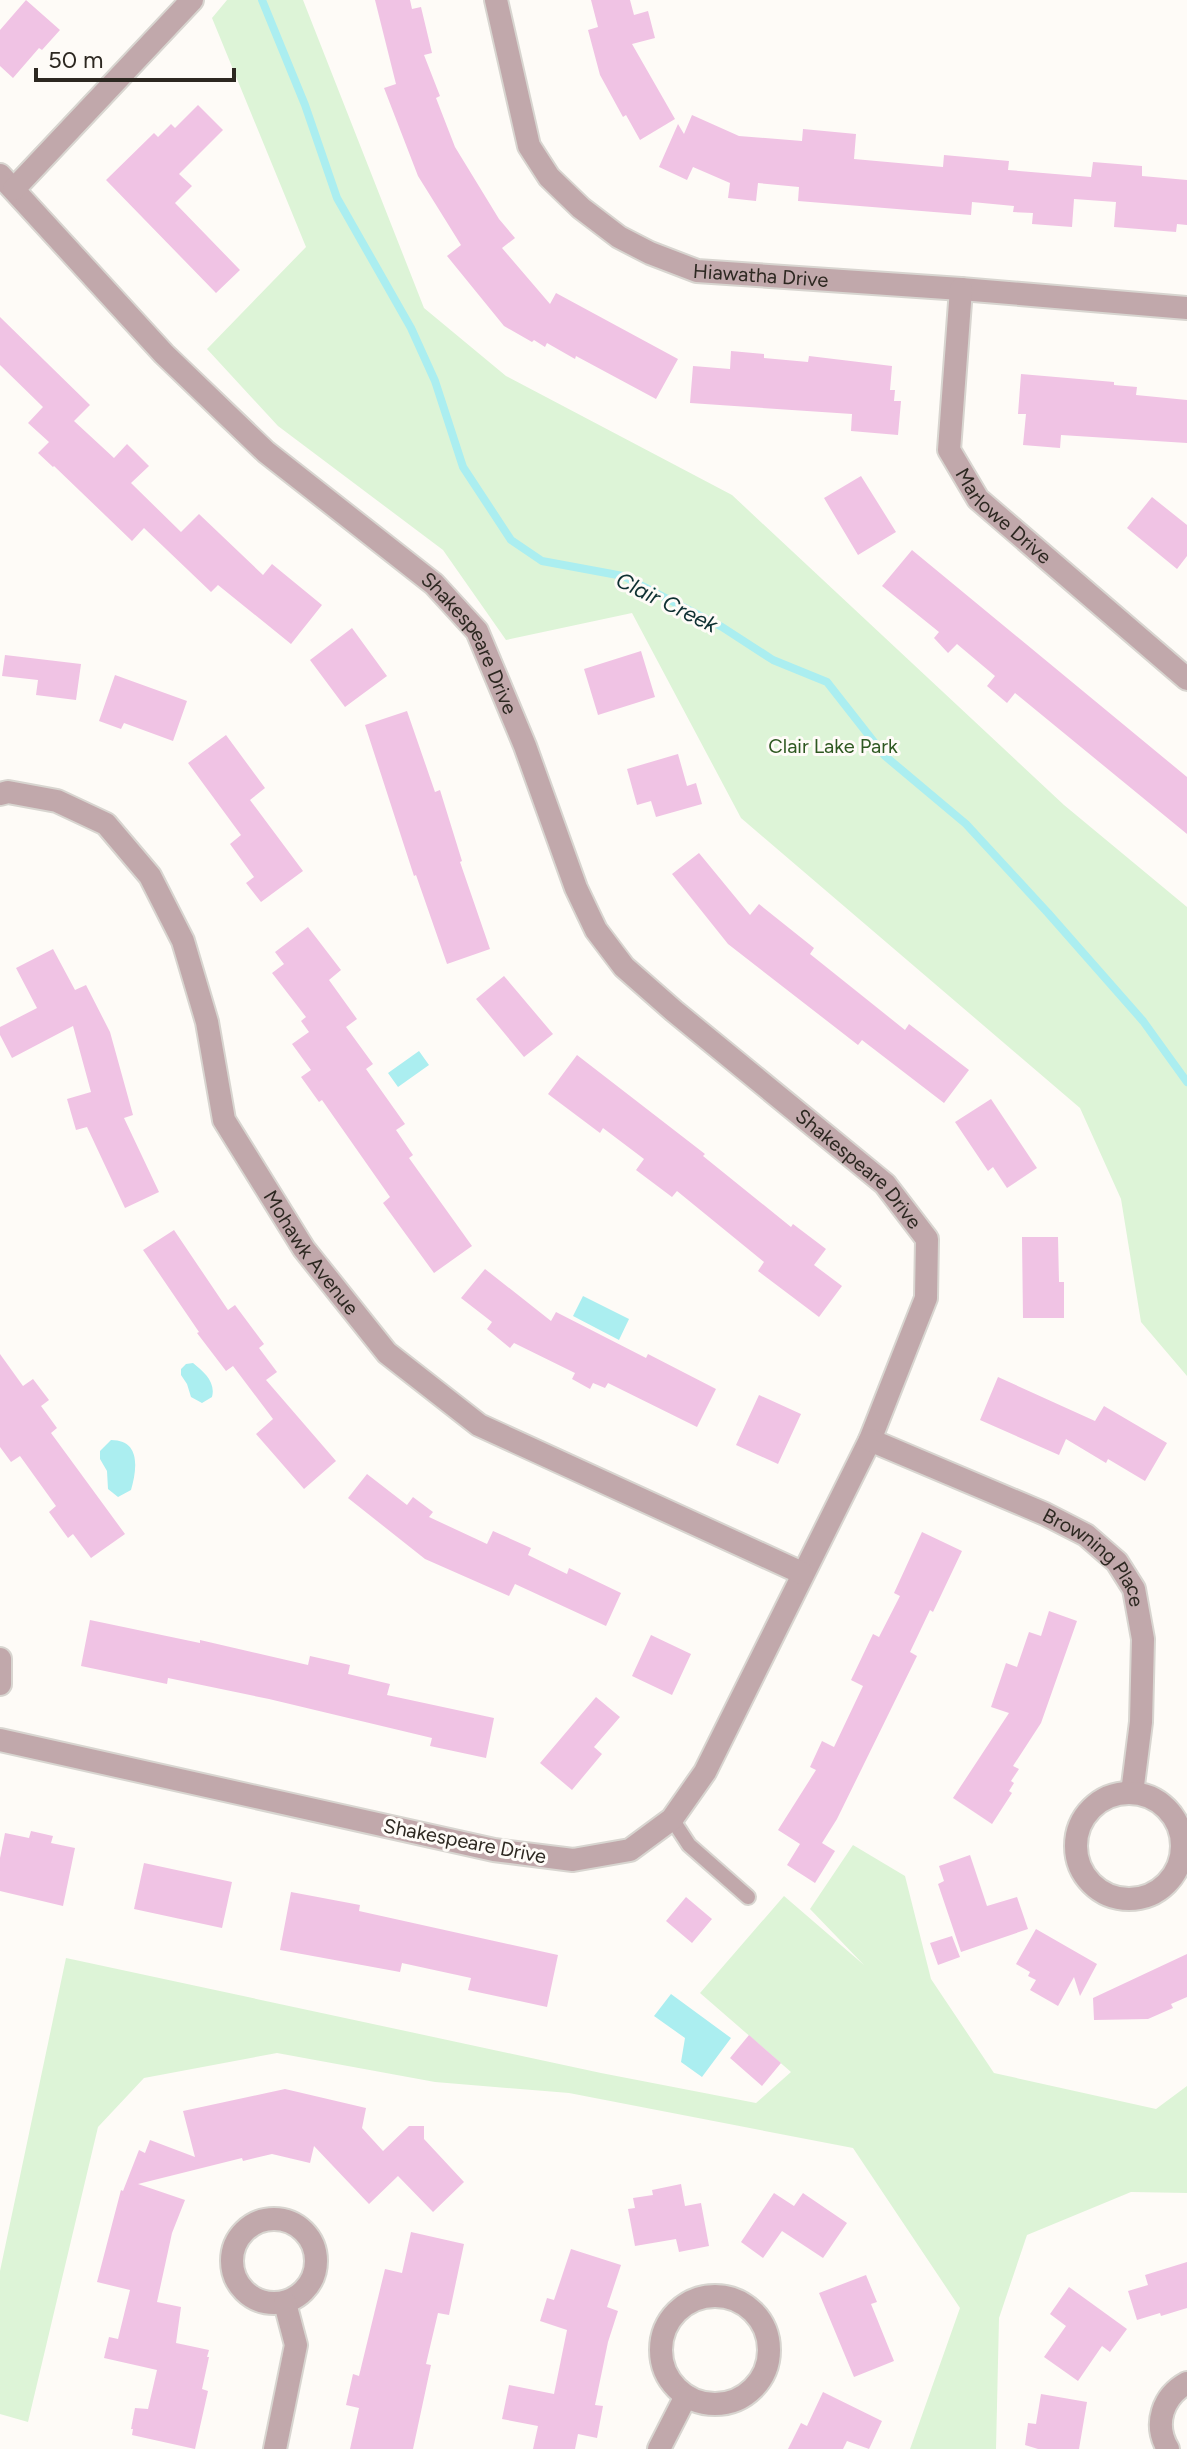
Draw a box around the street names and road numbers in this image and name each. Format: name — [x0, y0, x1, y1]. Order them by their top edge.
street label: Hiawatha Drive — [692, 259, 829, 292]
street label: Marlowe Drive — [950, 464, 1057, 569]
street label: Shakespeare Drive — [417, 567, 522, 718]
street label: Shakespeare Drive — [791, 1104, 927, 1234]
street label: Mohawk Avenue — [259, 1186, 364, 1320]
street label: Browning Place — [1039, 1503, 1149, 1609]
street label: Shakespeare Drive — [382, 1813, 548, 1869]

